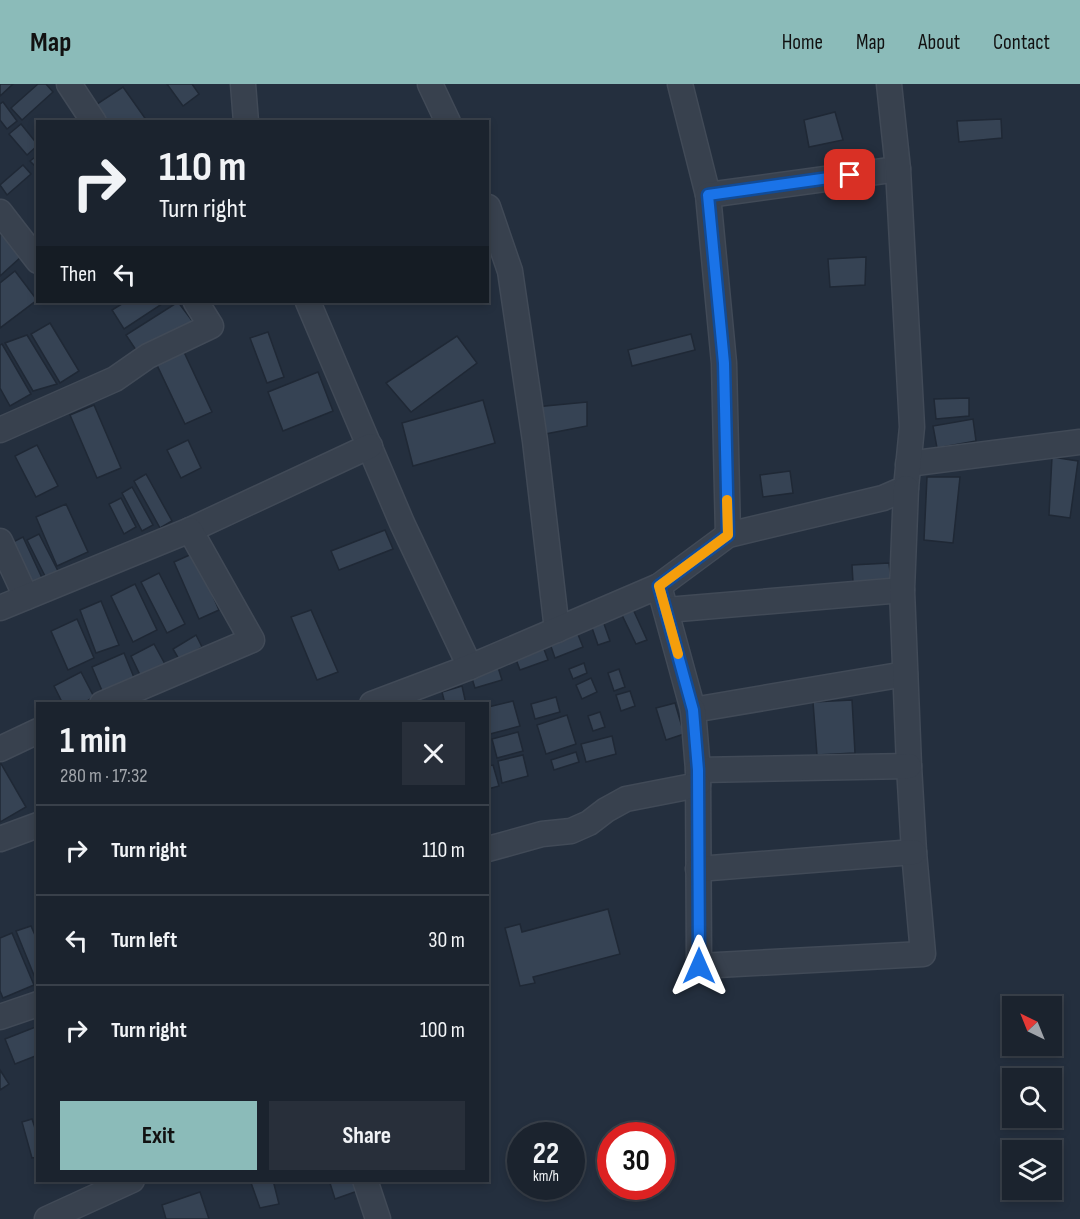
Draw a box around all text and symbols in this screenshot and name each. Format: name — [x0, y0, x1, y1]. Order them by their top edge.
text: Map — [30, 26, 71, 59]
text: Home — [782, 30, 823, 55]
text: Map — [856, 30, 885, 55]
text: About — [918, 30, 960, 55]
text: Contact — [993, 30, 1050, 55]
text: 110 m — [159, 142, 246, 193]
icon: right — [60, 144, 138, 222]
pin — [824, 149, 875, 200]
icon: arrive — [833, 158, 866, 191]
text: Turn right — [159, 193, 246, 225]
icon: left — [108, 258, 141, 291]
text: Then — [60, 261, 96, 288]
text: 1 min — [60, 720, 127, 763]
button: close — [402, 722, 465, 785]
text: 280 m · 17:32 — [60, 764, 148, 788]
icon: right — [60, 834, 93, 867]
text: Turn right — [111, 837, 187, 864]
text: 110 m — [422, 837, 465, 864]
icon: left — [60, 924, 93, 957]
text: Turn left — [111, 927, 177, 954]
text: 30 m — [428, 927, 465, 954]
position arrow — [667, 934, 731, 998]
north arrow — [1002, 996, 1062, 1056]
map controls — [1002, 996, 1062, 1200]
icon: right — [60, 1014, 93, 1047]
text: Turn right — [111, 1017, 187, 1044]
text: 100 m — [420, 1017, 465, 1044]
button: search — [1002, 1068, 1062, 1128]
button: Exit — [60, 1101, 257, 1170]
button: Share — [269, 1101, 465, 1170]
speed limit sign: 30 — [597, 1122, 675, 1200]
text: 22 — [533, 1136, 559, 1172]
button: layers — [1002, 1140, 1062, 1200]
text: km/h — [533, 1167, 559, 1186]

